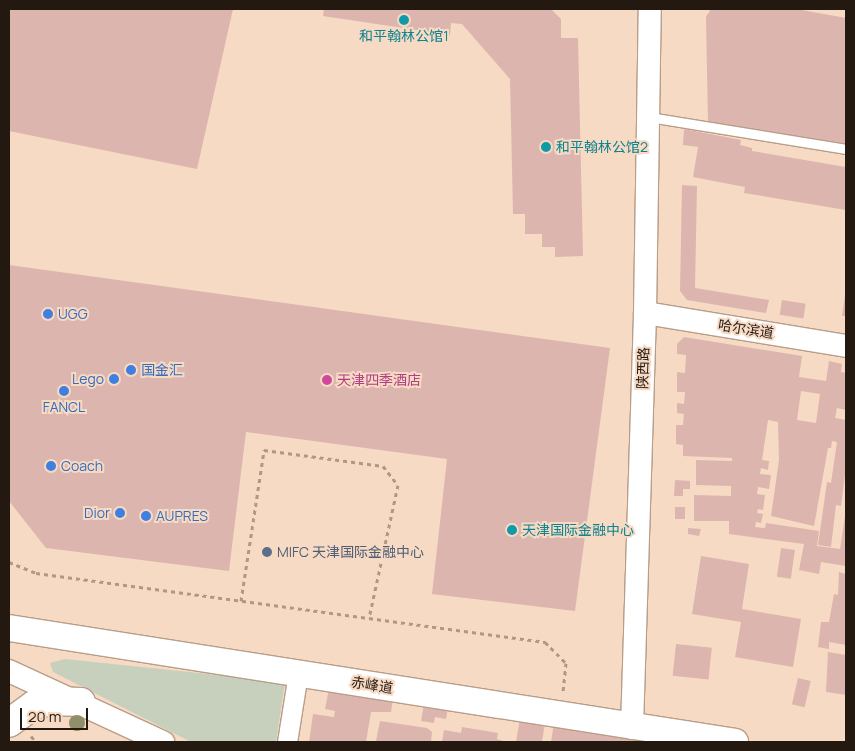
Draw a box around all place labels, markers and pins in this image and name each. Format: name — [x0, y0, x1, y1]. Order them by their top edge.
marker: 和平翰林公馆1 — [398, 14, 410, 26]
place label: 和平翰林公馆1 — [359, 28, 449, 44]
place label: 和平翰林公馆2 — [556, 139, 648, 155]
marker: 和平翰林公馆2 — [540, 141, 552, 153]
place label: UGG — [58, 306, 88, 322]
marker: UGG — [42, 308, 54, 320]
place label: 国金汇 — [141, 362, 183, 378]
marker: 国金汇 — [125, 364, 137, 376]
place label: Lego — [72, 371, 104, 387]
place label: 天津四季酒店 — [337, 372, 421, 388]
marker: Lego — [108, 373, 120, 385]
marker: 天津四季酒店 — [321, 374, 333, 386]
marker: FANCL — [58, 385, 70, 397]
place label: FANCL — [43, 399, 85, 415]
place label: Coach — [61, 458, 103, 474]
marker: Coach — [45, 460, 57, 472]
place label: Dior — [84, 505, 110, 521]
marker: Dior — [114, 507, 126, 519]
place label: AUPRES — [156, 508, 208, 524]
marker: AUPRES — [140, 510, 152, 522]
place label: 天津国际金融中心 — [522, 522, 634, 538]
marker: 天津国际金融中心 — [506, 524, 518, 536]
place label: MIFC 天津国际金融中心 — [277, 544, 424, 560]
marker: MIFC 天津国际金融中心 — [261, 546, 273, 558]

